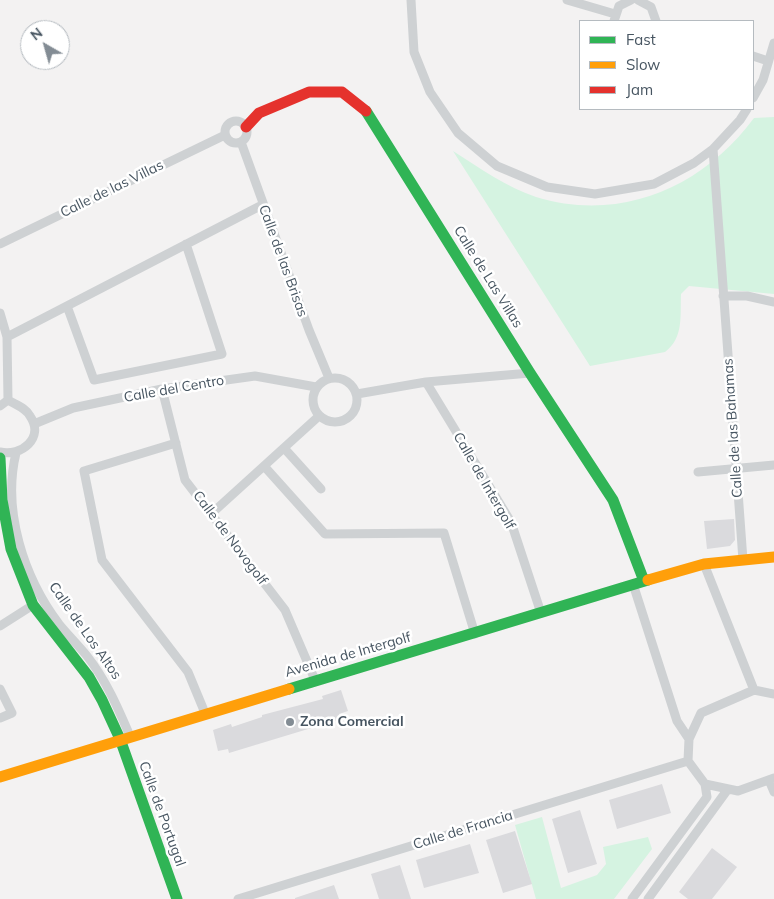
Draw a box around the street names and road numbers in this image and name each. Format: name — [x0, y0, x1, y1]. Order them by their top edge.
street label: Calle de las Villas — [58, 157, 166, 221]
street label: Calle de las Brisas — [255, 203, 311, 319]
street label: Calle de Las Villas — [450, 223, 526, 331]
street label: Calle de las Bahamas — [720, 358, 746, 498]
street label: Calle del Centro — [123, 372, 225, 406]
street label: Calle de Intergolf — [449, 430, 519, 532]
street label: Calle de Novogolf — [189, 488, 271, 588]
street label: Calle de Los Altos — [45, 579, 125, 683]
street label: Avenida de Intergolf — [283, 629, 413, 681]
street label: Calle de Portugal — [135, 759, 189, 869]
street label: Calle de Francia — [411, 807, 515, 853]

